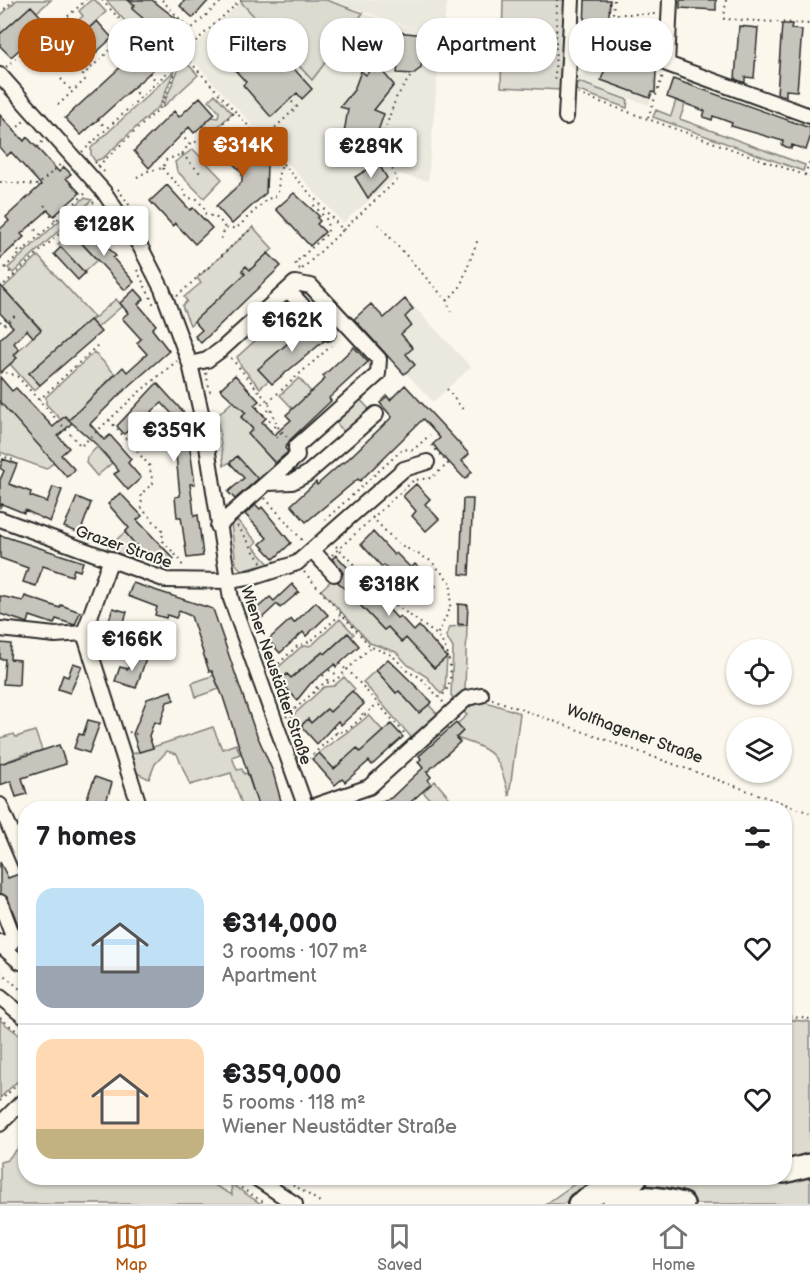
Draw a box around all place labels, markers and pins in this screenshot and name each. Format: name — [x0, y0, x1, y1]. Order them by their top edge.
pin: €314K — [201, 127, 285, 178]
pin: €289K — [329, 128, 413, 179]
pin: €128K — [62, 206, 146, 257]
pin: €162K — [250, 302, 334, 353]
pin: €359K — [132, 412, 216, 463]
pin: €318K — [347, 566, 431, 617]
pin: €166K — [90, 621, 174, 672]

